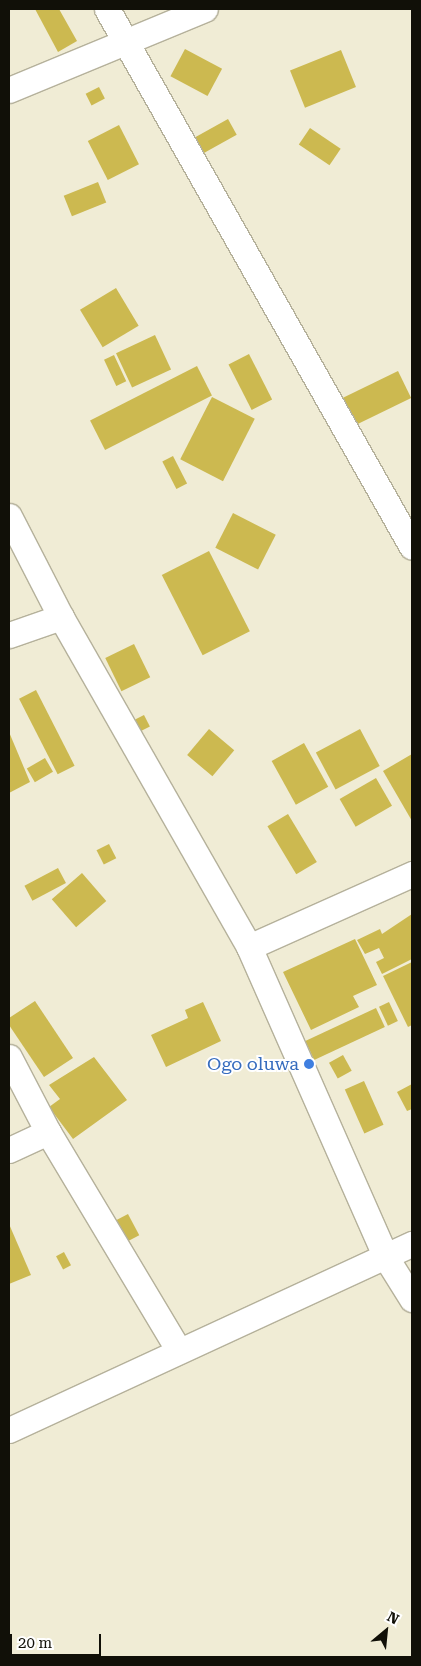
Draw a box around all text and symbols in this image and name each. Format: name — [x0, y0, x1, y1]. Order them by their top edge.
place label: Ogo oluwa — [207, 1053, 299, 1075]
marker: Ogo oluwa — [303, 1058, 315, 1070]
north arrow — [361, 1606, 411, 1656]
text: N — [385, 1608, 402, 1627]
scale bar — [12, 1624, 104, 1656]
text: 20 m — [18, 1634, 52, 1652]

